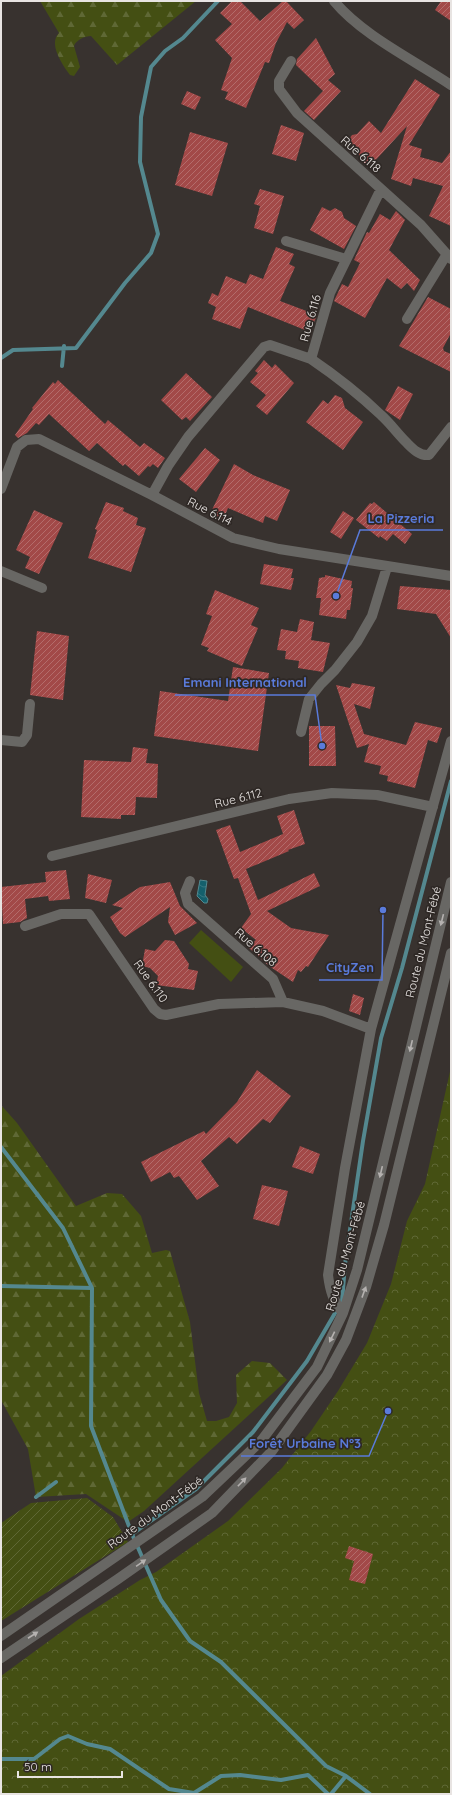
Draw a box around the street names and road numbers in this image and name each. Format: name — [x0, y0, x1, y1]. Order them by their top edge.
street label: Rue 6.118 — [338, 132, 384, 176]
street label: Rue 6.116 — [296, 292, 324, 343]
street label: Rue 6.114 — [185, 493, 235, 529]
street label: Rue 6.112 — [213, 785, 264, 811]
street label: Route du Mont-Fébé — [402, 885, 444, 999]
street label: Rue 6.108 — [232, 925, 280, 969]
street label: Rue 6.110 — [131, 957, 171, 1005]
street label: Route du Mont-Fébé — [322, 1199, 368, 1313]
street label: Route du Mont-Fébé — [104, 1472, 206, 1552]

